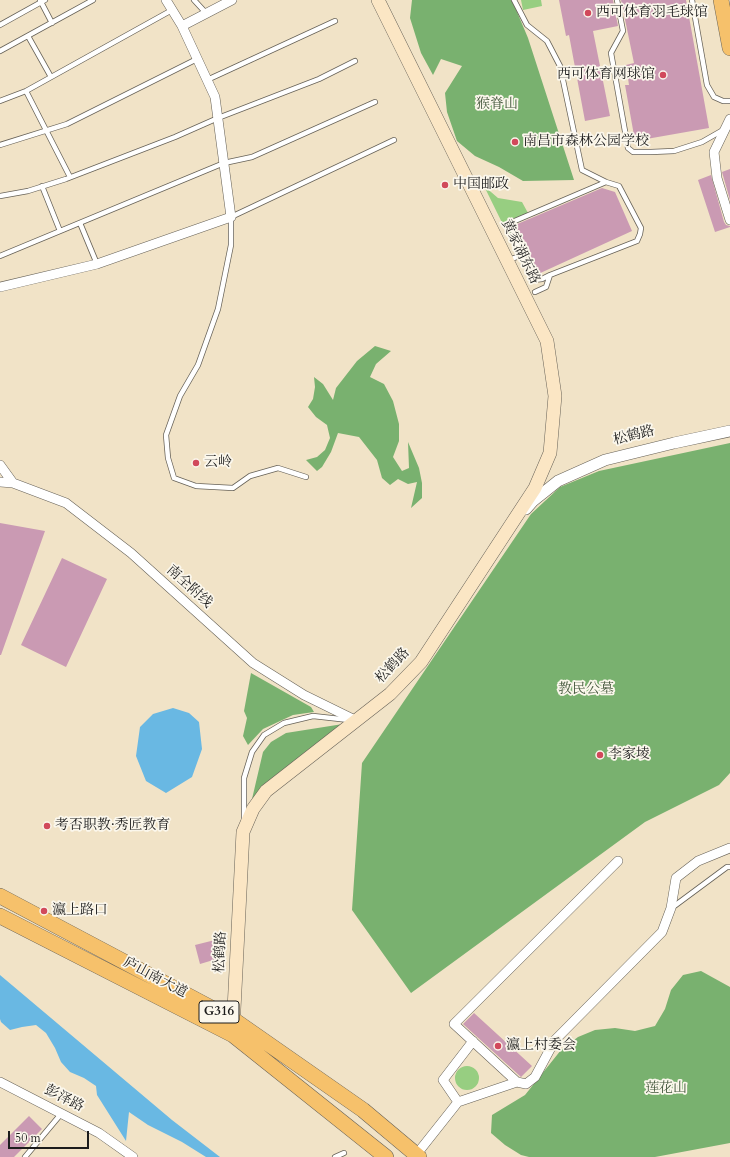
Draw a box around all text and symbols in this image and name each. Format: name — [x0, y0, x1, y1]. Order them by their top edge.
place label: 西可体育羽毛球馆 — [596, 5, 708, 21]
marker: 西可体育羽毛球馆 — [583, 8, 593, 18]
place label: 西可体育网球馆 — [557, 67, 655, 83]
marker: 西可体育网球馆 — [658, 70, 668, 80]
park label: 猴脊山 — [476, 97, 518, 113]
place label: 南昌市森林公园学校 — [523, 134, 649, 150]
marker: 南昌市森林公园学校 — [510, 137, 520, 147]
place label: 中国邮政 — [453, 177, 509, 193]
marker: 中国邮政 — [440, 180, 450, 190]
street label: 黄家湖东路 — [497, 217, 543, 287]
street label: 松鹤路 — [612, 423, 656, 449]
place label: 云岭 — [204, 455, 232, 471]
marker: 云岭 — [191, 458, 201, 468]
street label: 南全附线 — [163, 562, 215, 612]
street label: 松鹤路 — [373, 645, 413, 687]
park label: 教民公墓 — [558, 682, 614, 698]
place label: 李家堎 — [608, 747, 650, 763]
marker: 李家堎 — [595, 750, 605, 760]
place label: 考否职教·秀匠教育 — [55, 818, 171, 834]
marker: 考否职教·秀匠教育 — [42, 821, 52, 831]
place label: 瀛上路口 — [52, 903, 108, 919]
marker: 瀛上路口 — [39, 906, 49, 916]
street label: 松鹤路 — [212, 931, 230, 973]
street label: 庐山南大道 — [120, 954, 190, 1002]
road number: G316 — [199, 1001, 239, 1023]
place label: 瀛上村委会 — [506, 1038, 576, 1054]
marker: 瀛上村委会 — [493, 1041, 503, 1051]
park label: 莲花山 — [645, 1081, 687, 1097]
street label: 彭泽路 — [41, 1082, 87, 1116]
scale bar — [10, 1123, 91, 1149]
text: 50 m — [15, 1130, 41, 1146]

